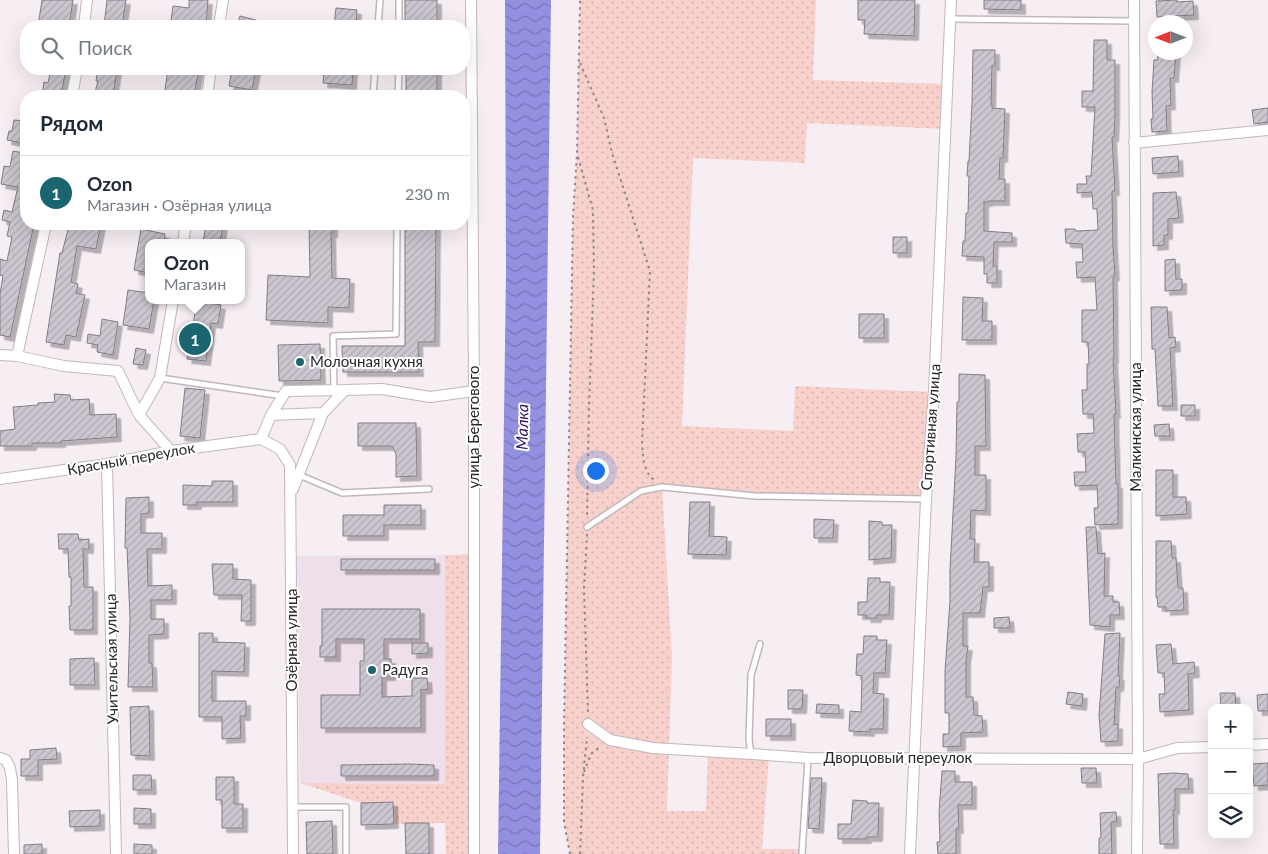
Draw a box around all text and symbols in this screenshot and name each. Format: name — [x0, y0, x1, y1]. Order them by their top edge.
north arrow — [1148, 15, 1193, 60]
search box — [20, 20, 470, 75]
icon: search — [38, 34, 66, 62]
text: Поиск — [78, 36, 132, 59]
text: Рядом — [40, 110, 103, 135]
text: Ozon — [87, 172, 132, 195]
text: 1 — [51, 184, 61, 203]
text: 230 m — [405, 184, 450, 203]
text: Магазин · Озёрная улица — [87, 195, 272, 214]
popup — [145, 239, 245, 304]
text: Ozon — [164, 251, 209, 274]
text: Магазин — [164, 274, 226, 293]
pin: 1 — [179, 320, 211, 358]
place label: Молочная кухня — [310, 352, 423, 370]
marker: Молочная кухня — [294, 356, 306, 368]
street label: Малкинская улица — [1126, 362, 1144, 492]
street label: Спортивная улица — [917, 363, 943, 491]
street label: улица Берегового — [464, 366, 482, 488]
water label: Малка — [512, 404, 531, 450]
street label: Красный переулок — [66, 438, 196, 478]
your location — [583, 458, 609, 484]
street label: Озёрная улица — [282, 589, 300, 691]
street label: Учительская улица — [101, 594, 121, 725]
place label: Радуга — [382, 660, 428, 678]
marker: Радуга — [366, 664, 378, 676]
map controls — [1208, 704, 1253, 839]
button: + — [1208, 704, 1253, 749]
street label: Дворцовый переулок — [824, 748, 973, 766]
button: − — [1208, 749, 1253, 794]
button: layers — [1208, 794, 1253, 839]

